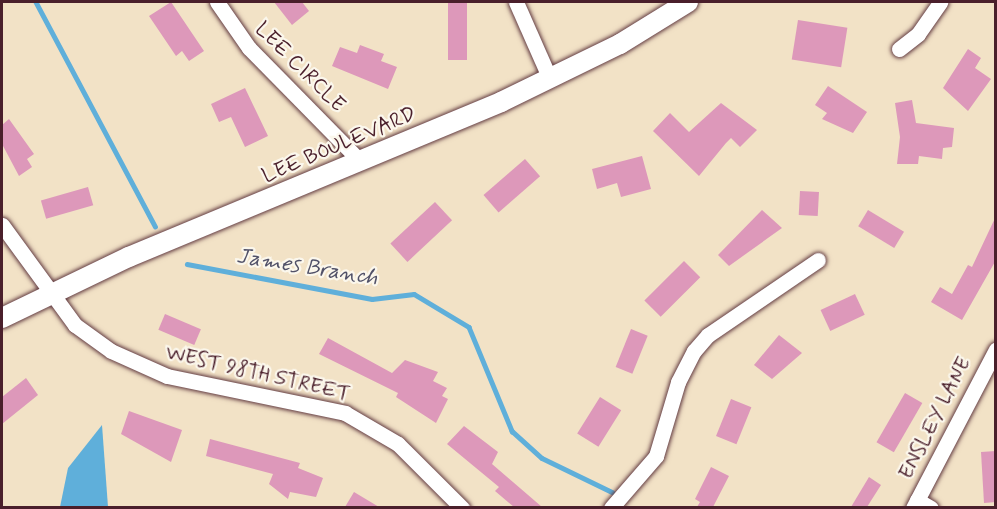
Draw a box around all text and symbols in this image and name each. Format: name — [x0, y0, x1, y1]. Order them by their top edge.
street label: LEE CIRCLE — [247, 14, 353, 120]
street label: LEE BOULEVARD — [259, 102, 419, 188]
water label: James Branch — [234, 244, 380, 292]
street label: WEST 98TH STREET — [162, 339, 354, 407]
street label: ENSLEY LANE — [892, 351, 978, 485]

